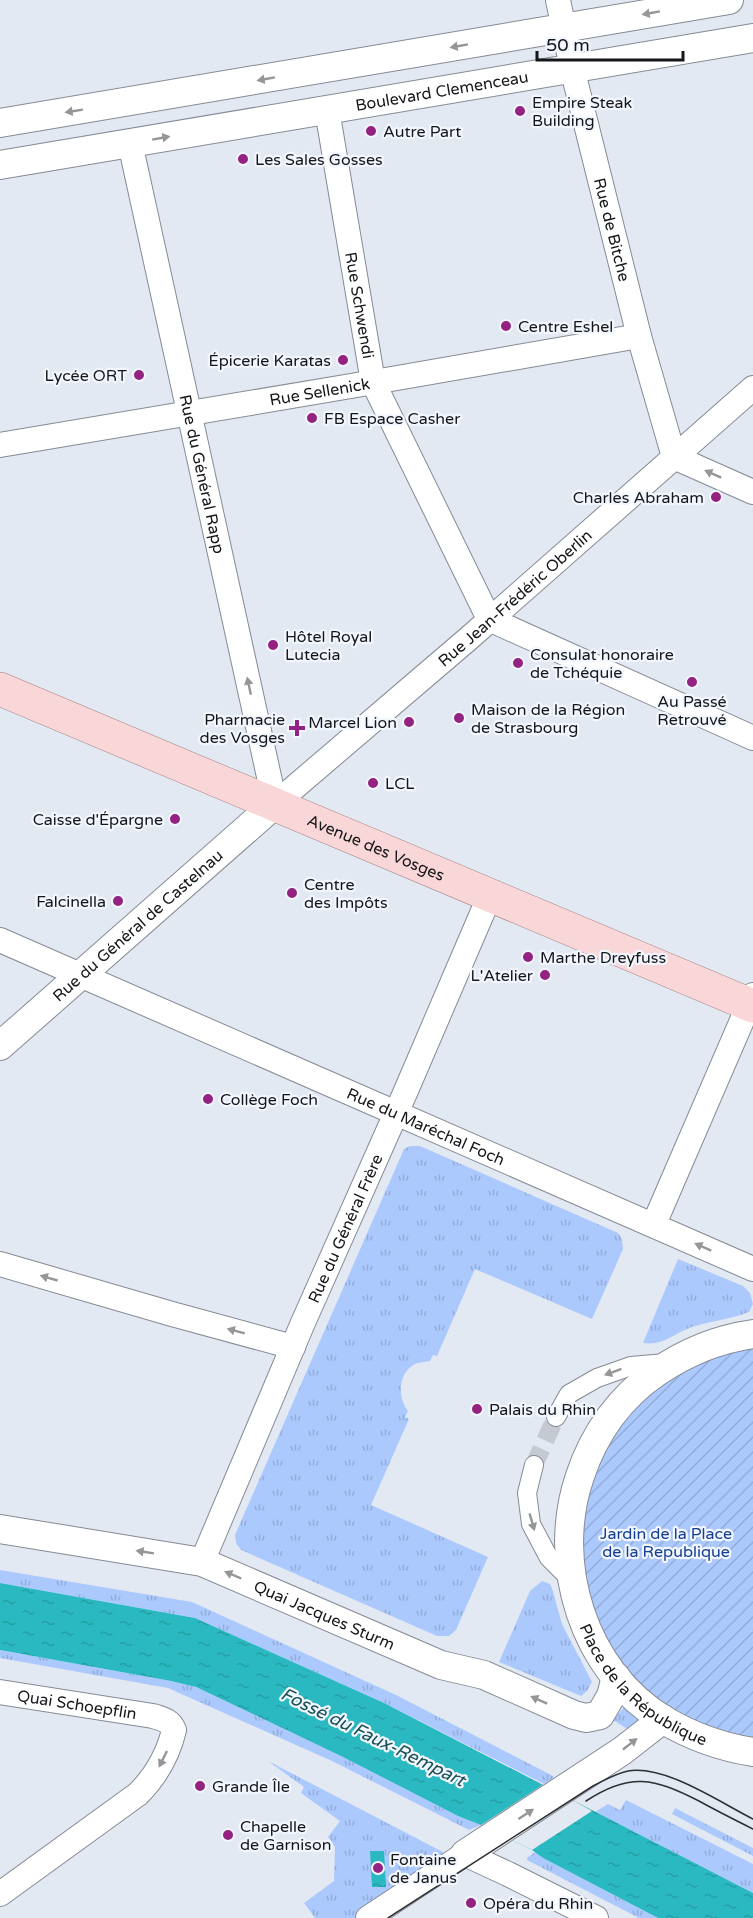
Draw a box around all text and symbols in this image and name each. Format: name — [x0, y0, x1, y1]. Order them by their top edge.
one-way arrow — [641, 9, 660, 18]
scale bar — [537, 24, 682, 62]
text: 50 m — [546, 34, 590, 56]
one-way arrow — [449, 42, 468, 51]
street label: Boulevard Clemenceau — [354, 67, 530, 116]
one-way arrow — [257, 74, 276, 83]
place label: Empire Steak Building — [532, 93, 633, 131]
marker: Empire Steak Building — [513, 104, 527, 118]
one-way arrow — [65, 107, 84, 116]
place label: Autre Part — [383, 122, 461, 142]
marker: Autre Part — [364, 124, 378, 138]
one-way arrow — [152, 133, 171, 142]
place label: Les Sales Gosses — [255, 150, 383, 170]
marker: Les Sales Gosses — [236, 152, 250, 166]
street label: Rue de Bitche — [589, 176, 634, 284]
street label: Rue Schwendi — [340, 251, 378, 360]
place label: Centre Eshel — [518, 317, 613, 337]
marker: Centre Eshel — [499, 319, 513, 333]
place label: Épicerie Karatas — [209, 351, 331, 371]
marker: Épicerie Karatas — [336, 353, 350, 367]
place label: Lycée ORT — [44, 366, 127, 386]
marker: Lycée ORT — [132, 368, 146, 382]
street label: Rue Sellenick — [268, 374, 372, 411]
street label: Rue du Général Rapp — [175, 393, 229, 556]
place label: FB Espace Casher — [324, 409, 461, 429]
marker: FB Espace Casher — [305, 411, 319, 425]
one-way arrow — [705, 470, 722, 479]
place label: Charles Abraham — [573, 488, 704, 508]
marker: Charles Abraham — [709, 490, 723, 504]
street label: Rue Jean-Frédéric Oberlin — [434, 525, 596, 671]
place label: Hôtel Royal Lutecia — [285, 627, 372, 665]
marker: Hôtel Royal Lutecia — [266, 638, 280, 652]
place label: Consulat honoraire de Tchéquie — [530, 645, 674, 683]
marker: Consulat honoraire de Tchéquie — [511, 656, 525, 670]
marker: Au Passé Retrouvé — [685, 675, 699, 689]
one-way arrow — [243, 677, 253, 695]
place label: Au Passé Retrouvé — [657, 692, 727, 730]
place label: Maison de la Région de Strasbourg — [471, 700, 625, 738]
place label: Pharmacie des Vosges — [200, 710, 285, 748]
marker: Maison de la Région de Strasbourg — [452, 711, 466, 725]
place label: Marcel Lion — [308, 713, 397, 733]
marker: Marcel Lion — [402, 715, 416, 729]
marker: Pharmacie des Vosges — [290, 721, 304, 735]
place label: LCL — [385, 774, 415, 794]
marker: LCL — [366, 776, 380, 790]
place label: Caisse d'Épargne — [33, 810, 163, 830]
street label: Avenue des Vosges — [304, 810, 447, 886]
marker: Caisse d'Épargne — [168, 812, 182, 826]
street label: Rue du Général de Castelnau — [49, 846, 227, 1006]
place label: Centre des Impôts — [304, 875, 388, 913]
marker: Centre des Impôts — [285, 886, 299, 900]
place label: Falcinella — [36, 892, 106, 912]
marker: Falcinella — [111, 894, 125, 908]
place label: Marthe Dreyfuss — [540, 948, 666, 968]
marker: Marthe Dreyfuss — [521, 950, 535, 964]
place label: L'Atelier — [470, 966, 534, 986]
marker: L'Atelier — [538, 968, 552, 982]
street label: Rue du Maréchal Foch — [344, 1084, 508, 1170]
place label: Collège Foch — [220, 1090, 318, 1110]
marker: Collège Foch — [201, 1092, 215, 1106]
street label: Rue du Général Frère — [304, 1151, 388, 1306]
one-way arrow — [695, 1242, 712, 1251]
one-way arrow — [40, 1273, 58, 1282]
one-way arrow — [227, 1326, 245, 1335]
one-way arrow — [604, 1368, 622, 1378]
place label: Palais du Rhin — [489, 1400, 596, 1420]
marker: Palais du Rhin — [470, 1402, 484, 1416]
one-way arrow — [528, 1513, 537, 1531]
park label: Jardin de la Place de la Republique — [600, 1524, 732, 1562]
one-way arrow — [135, 1548, 154, 1557]
one-way arrow — [224, 1570, 242, 1579]
street label: Quai Jacques Sturm — [250, 1576, 398, 1655]
street label: Place de la République — [575, 1621, 710, 1750]
water label: Fossé du Faux-Rempart — [277, 1683, 471, 1792]
street label: Quai Schoepflin — [16, 1686, 138, 1724]
one-way arrow — [530, 1695, 548, 1704]
one-way arrow — [623, 1739, 638, 1751]
one-way arrow — [158, 1751, 168, 1768]
place label: Grande Île — [212, 1777, 290, 1797]
marker: Grande Île — [193, 1779, 207, 1793]
one-way arrow — [517, 1809, 534, 1820]
place label: Chapelle de Garnison — [240, 1817, 331, 1855]
marker: Chapelle de Garnison — [221, 1828, 235, 1842]
place label: Fontaine de Janus — [390, 1850, 457, 1888]
marker: Fontaine de Janus — [371, 1861, 385, 1875]
place label: Opéra du Rhin — [483, 1894, 593, 1914]
marker: Opéra du Rhin — [464, 1896, 478, 1910]

